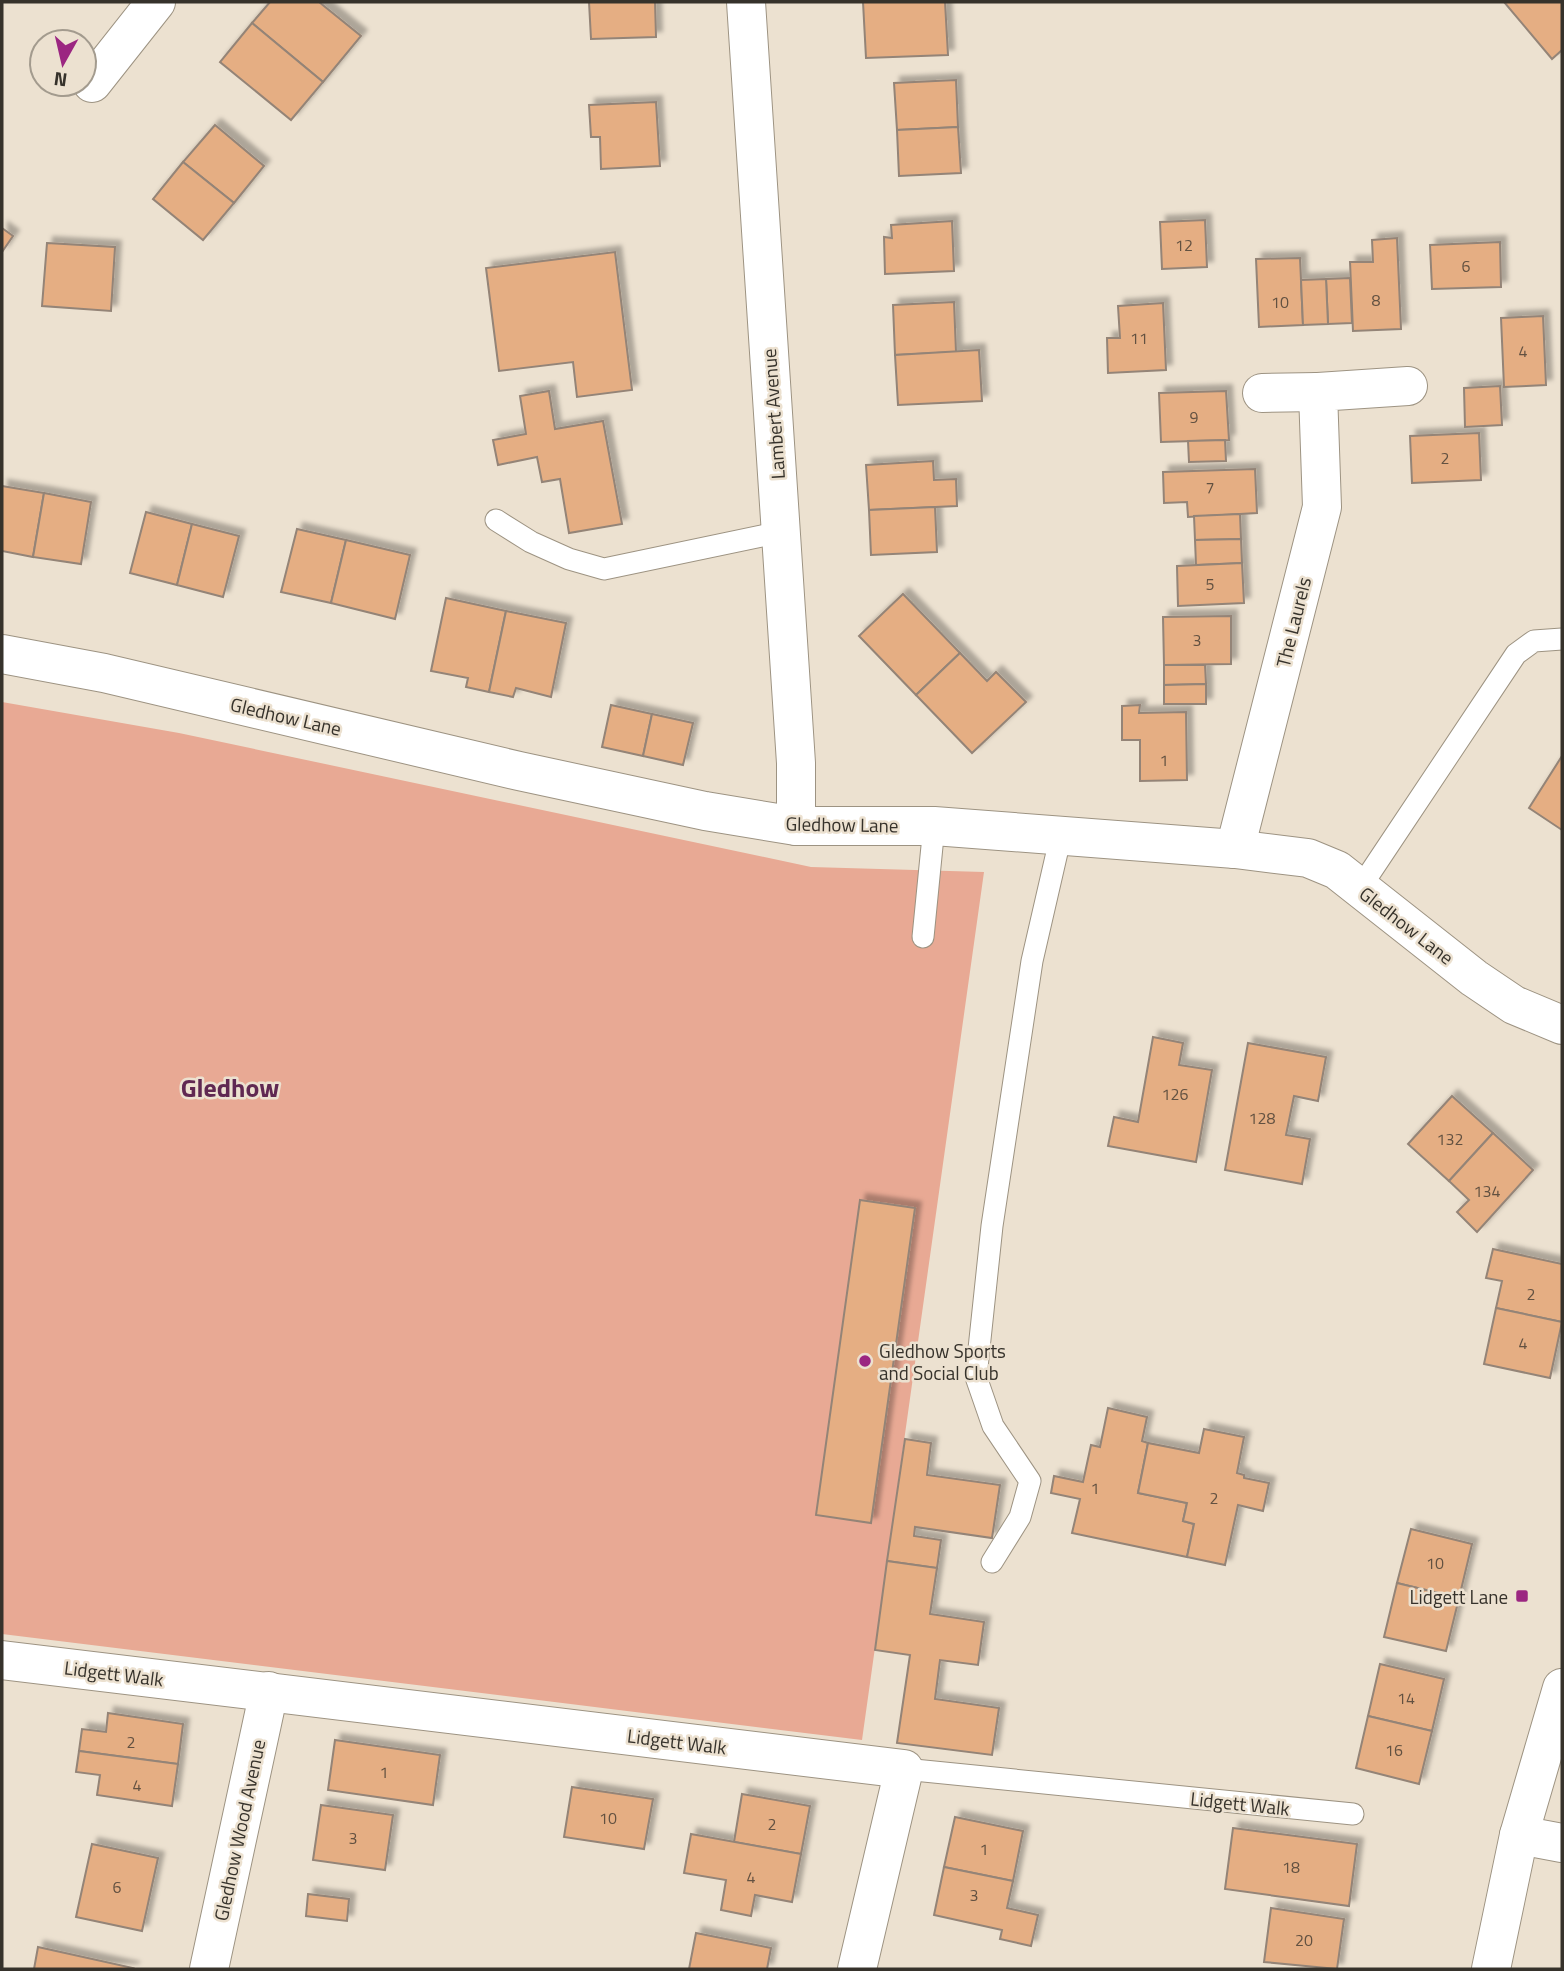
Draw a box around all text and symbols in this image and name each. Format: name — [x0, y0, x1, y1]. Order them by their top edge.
north arrow — [28, 28, 98, 98]
text: N — [52, 65, 69, 96]
house number: 12 — [1175, 233, 1193, 257]
house number: 6 — [1462, 254, 1471, 278]
house number: 8 — [1372, 288, 1381, 312]
house number: 10 — [1271, 290, 1289, 314]
house number: 11 — [1130, 326, 1148, 350]
house number: 4 — [1519, 339, 1528, 363]
street label: Lambert Avenue — [754, 348, 792, 480]
house number: 9 — [1190, 405, 1199, 429]
house number: 2 — [1441, 446, 1449, 470]
house number: 7 — [1206, 475, 1214, 499]
house number: 5 — [1206, 572, 1215, 596]
street label: The Laurels — [1268, 574, 1318, 670]
house number: 3 — [1193, 628, 1201, 652]
street label: Gledhow Lane — [228, 689, 344, 743]
house number: 1 — [1160, 748, 1168, 772]
street label: Gledhow Lane — [785, 809, 899, 839]
street label: Gledhow Lane — [1354, 879, 1460, 971]
district label: Gledhow — [181, 1068, 279, 1107]
house number: 126 — [1162, 1082, 1188, 1106]
house number: 128 — [1249, 1106, 1275, 1130]
house number: 132 — [1437, 1127, 1463, 1151]
house number: 134 — [1474, 1179, 1500, 1203]
house number: 2 — [1527, 1282, 1535, 1306]
house number: 4 — [1519, 1331, 1528, 1355]
place label: Gledhow Sports and Social Club — [879, 1336, 1006, 1387]
marker: Gledhow Sports and Social Club — [857, 1353, 873, 1369]
house number: 1 — [1091, 1476, 1099, 1500]
house number: 2 — [1210, 1486, 1218, 1510]
house number: 10 — [1426, 1551, 1444, 1575]
place label: Lidgett Lane — [1409, 1582, 1508, 1611]
marker: Lidgett Lane — [1514, 1588, 1530, 1604]
street label: Lidgett Walk — [63, 1653, 165, 1693]
house number: 14 — [1397, 1686, 1415, 1710]
street label: Lidgett Walk — [626, 1721, 728, 1761]
house number: 2 — [127, 1730, 135, 1754]
street label: Gledhow Wood Avenue — [206, 1737, 272, 1923]
house number: 16 — [1385, 1738, 1403, 1762]
house number: 1 — [380, 1760, 388, 1784]
house number: 4 — [133, 1773, 142, 1797]
street label: Lidgett Walk — [1189, 1783, 1291, 1823]
house number: 10 — [599, 1806, 617, 1830]
house number: 2 — [768, 1812, 776, 1836]
house number: 3 — [349, 1826, 357, 1850]
house number: 1 — [980, 1837, 988, 1861]
house number: 18 — [1282, 1855, 1300, 1879]
house number: 4 — [747, 1865, 756, 1889]
house number: 6 — [113, 1875, 122, 1899]
house number: 3 — [970, 1883, 978, 1907]
house number: 20 — [1295, 1928, 1313, 1952]

